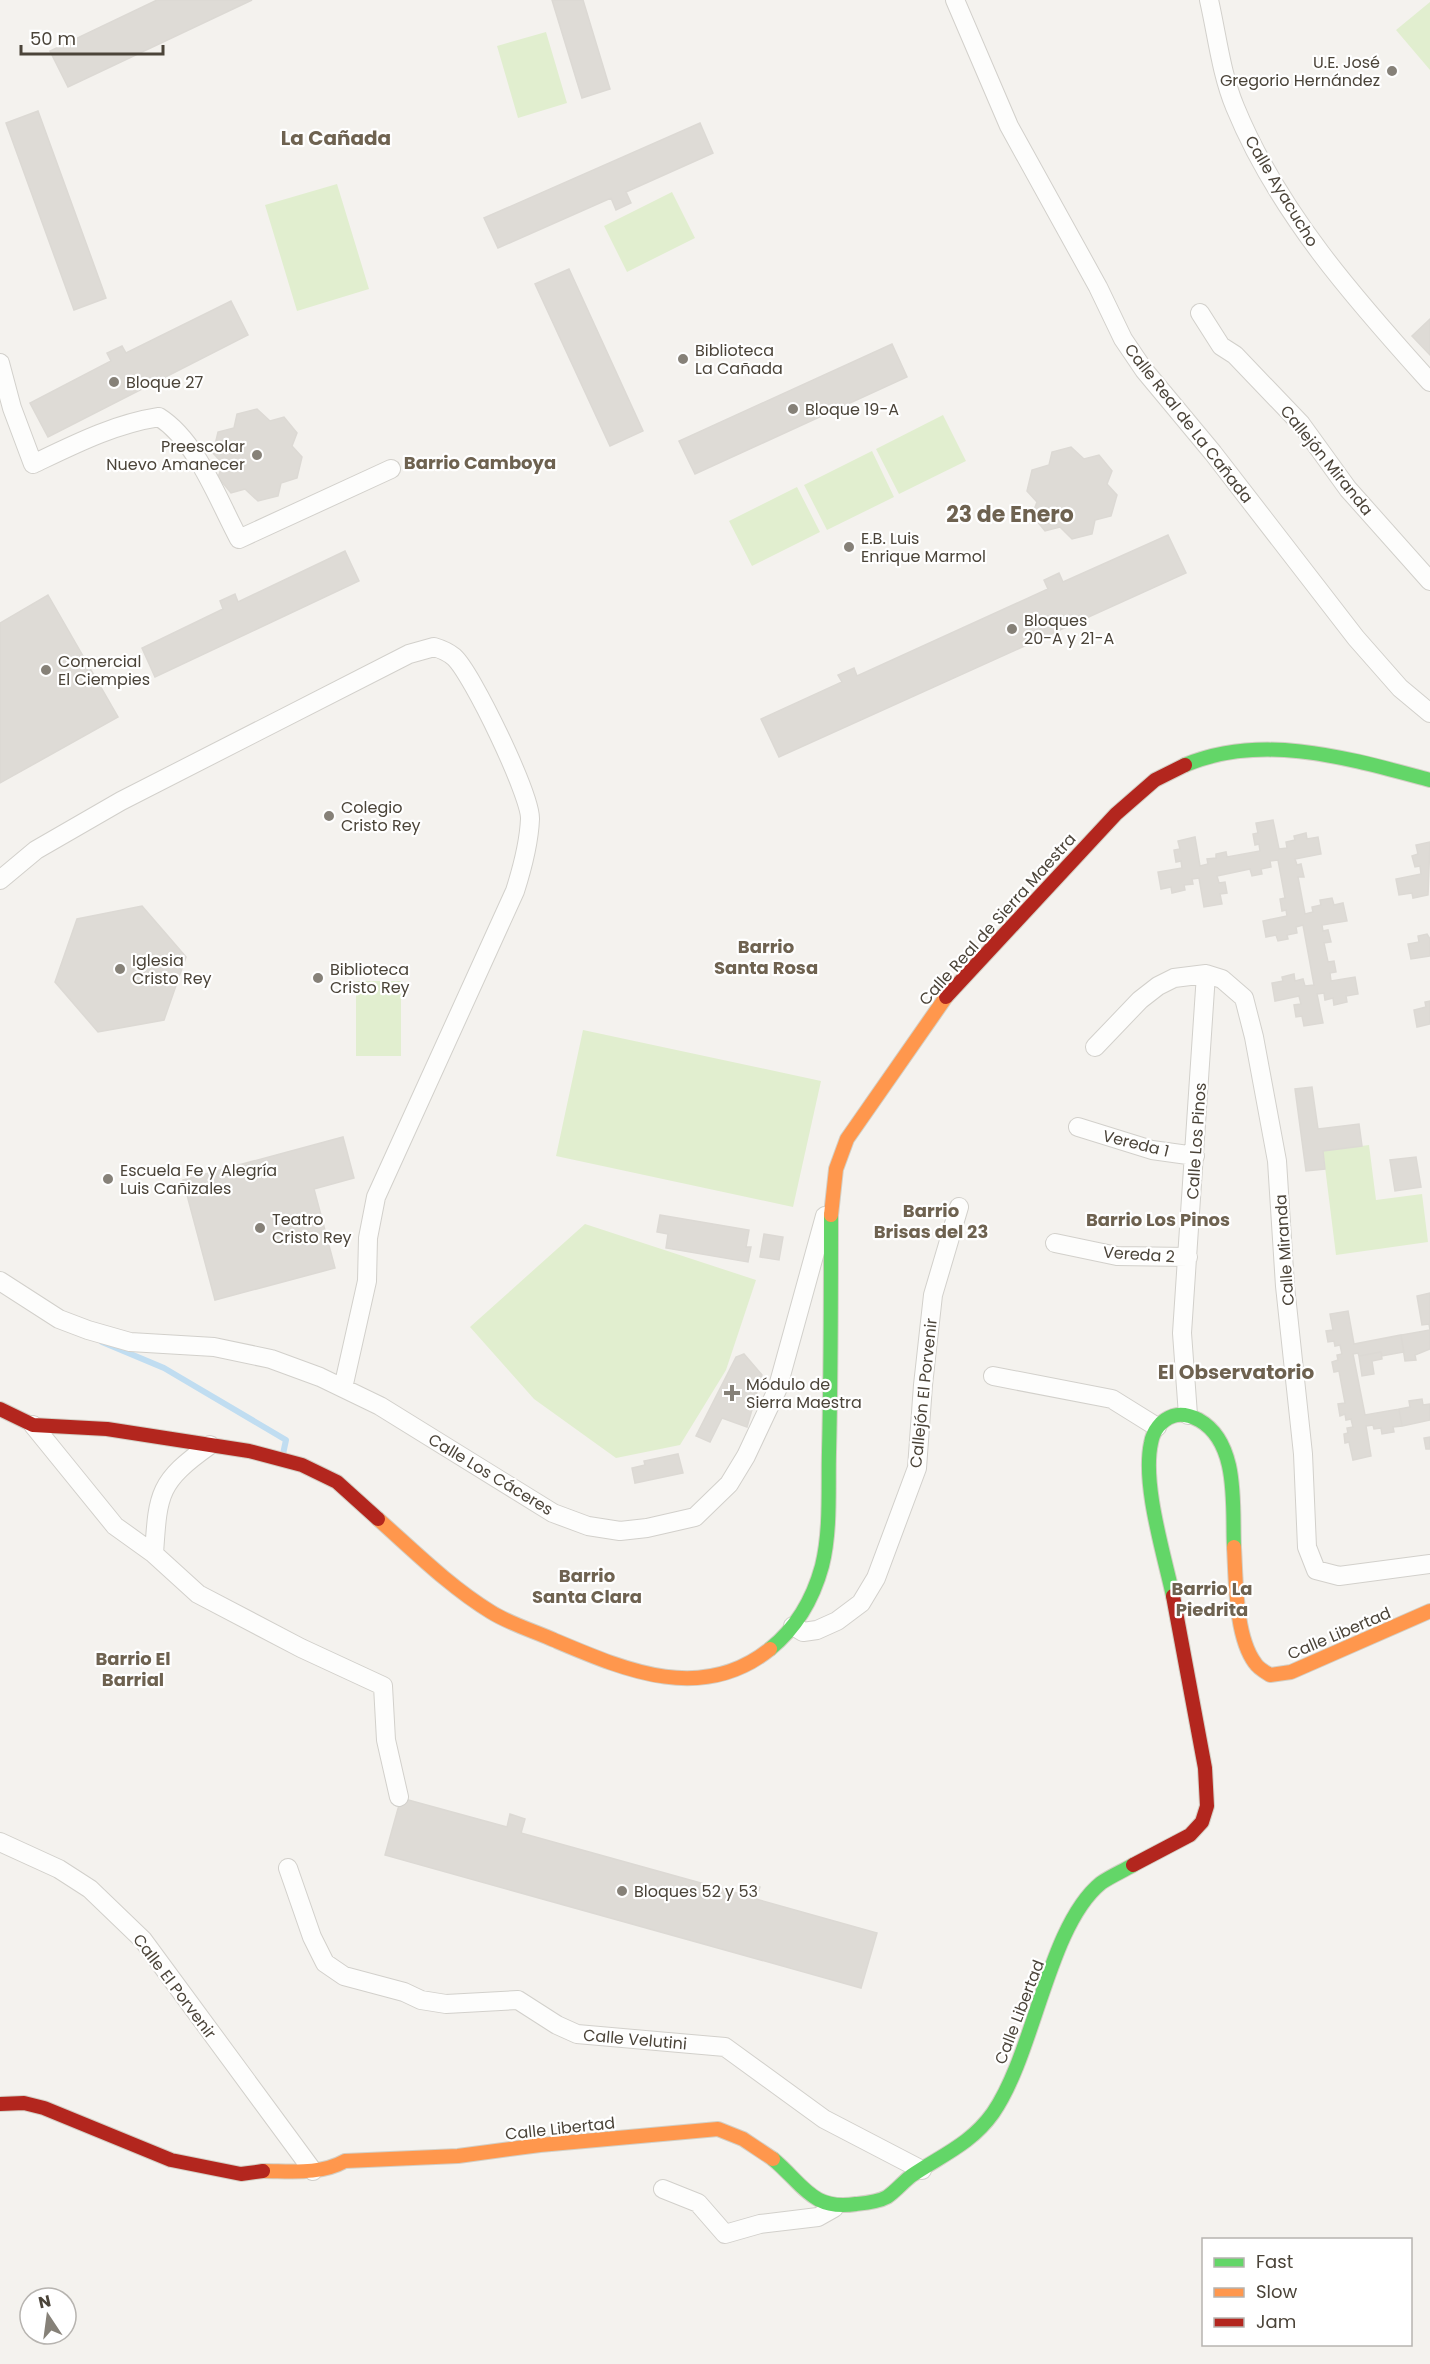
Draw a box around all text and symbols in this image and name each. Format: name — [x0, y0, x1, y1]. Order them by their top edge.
scale bar — [21, 18, 164, 56]
text: 50 m — [30, 26, 76, 51]
place label: U.E. José Gregorio Hernández — [1220, 51, 1380, 92]
marker: U.E. José Gregorio Hernández — [1385, 64, 1399, 78]
district label: La Cañada — [281, 124, 391, 152]
street label: Calle Ayacucho — [1239, 131, 1324, 251]
place label: Biblioteca La Cañada — [695, 339, 783, 380]
street label: Calle Real de La Cañada — [1119, 339, 1258, 508]
marker: Biblioteca La Cañada — [676, 352, 690, 366]
place label: Bloque 27 — [126, 371, 203, 394]
marker: Bloque 27 — [107, 375, 121, 389]
place label: Bloque 19-A — [805, 398, 899, 421]
street label: Callejón Miranda — [1275, 400, 1378, 520]
marker: Bloque 19-A — [786, 402, 800, 416]
place label: Preescolar Nuevo Amanecer — [106, 435, 245, 476]
marker: Preescolar Nuevo Amanecer — [250, 448, 264, 462]
district label: Barrio Camboya — [404, 450, 556, 475]
district label: 23 de Enero — [946, 499, 1074, 530]
place label: E.B. Luis Enrique Marmol — [861, 527, 986, 568]
marker: E.B. Luis Enrique Marmol — [842, 540, 856, 554]
place label: Bloques 20-A y 21-A — [1024, 609, 1115, 650]
marker: Bloques 20-A y 21-A — [1005, 622, 1019, 636]
place label: Comercial El Ciempies — [58, 650, 150, 691]
marker: Comercial El Ciempies — [39, 663, 53, 677]
place label: Colegio Cristo Rey — [341, 796, 421, 837]
marker: Colegio Cristo Rey — [322, 809, 336, 823]
street label: Calle Real de Sierra Maestra — [914, 828, 1081, 1011]
district label: Barrio Santa Rosa — [714, 934, 818, 980]
place label: Iglesia Cristo Rey — [132, 949, 212, 990]
place label: Biblioteca Cristo Rey — [330, 958, 410, 999]
marker: Iglesia Cristo Rey — [113, 962, 127, 976]
marker: Biblioteca Cristo Rey — [311, 971, 325, 985]
street label: Calle Los Pinos — [1181, 1082, 1212, 1200]
street label: Vereda 1 — [1100, 1124, 1171, 1163]
place label: Escuela Fe y Alegría Luis Cañizales — [120, 1159, 277, 1200]
marker: Escuela Fe y Alegría Luis Cañizales — [101, 1172, 115, 1186]
street label: Calle Miranda — [1269, 1193, 1300, 1306]
district label: Barrio Brisas del 23 — [874, 1198, 988, 1244]
district label: Barrio Los Pinos — [1086, 1207, 1230, 1232]
place label: Teatro Cristo Rey — [272, 1208, 352, 1249]
marker: Teatro Cristo Rey — [253, 1221, 267, 1235]
street label: Vereda 2 — [1102, 1241, 1176, 1268]
street label: Callejón El Porvenir — [904, 1317, 943, 1469]
district label: El Observatorio — [1158, 1358, 1314, 1386]
place label: Módulo de Sierra Maestra — [746, 1373, 862, 1414]
marker: Módulo de Sierra Maestra — [723, 1384, 741, 1402]
street label: Calle Los Cáceres — [424, 1428, 558, 1521]
district label: Barrio Santa Clara — [532, 1563, 642, 1609]
district label: Barrio La Piedrita — [1172, 1576, 1252, 1622]
street label: Calle Libertad — [1284, 1601, 1394, 1666]
district label: Barrio El Barrial — [95, 1646, 171, 1692]
place label: Bloques 52 y 53 — [634, 1880, 758, 1903]
marker: Bloques 52 y 53 — [615, 1884, 629, 1898]
street label: Calle El Porvenir — [127, 1929, 222, 2044]
street label: Calle Libertad — [989, 1957, 1050, 2068]
street label: Calle Velutini — [582, 2024, 688, 2055]
street label: Calle Libertad — [504, 2111, 616, 2146]
legend — [1202, 2238, 1412, 2346]
text: Fast — [1256, 2249, 1293, 2274]
text: Slow — [1256, 2279, 1298, 2304]
north arrow — [18, 2286, 78, 2346]
text: N — [36, 2289, 53, 2314]
text: Jam — [1256, 2309, 1296, 2334]

